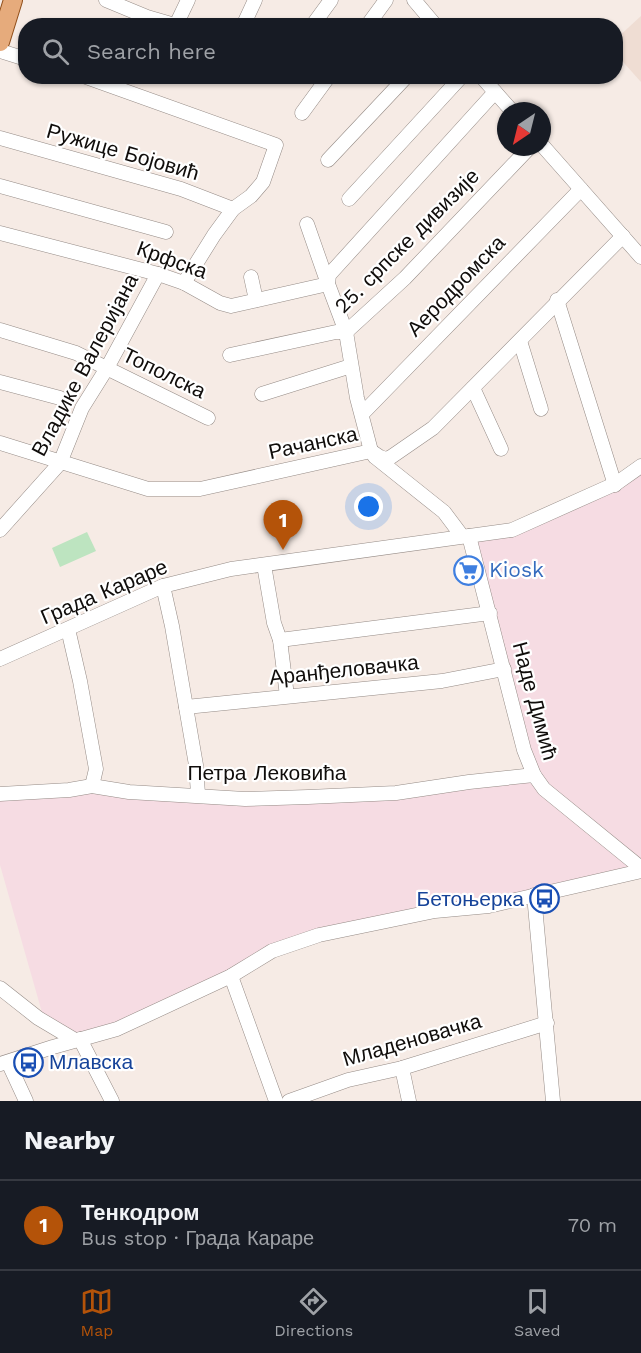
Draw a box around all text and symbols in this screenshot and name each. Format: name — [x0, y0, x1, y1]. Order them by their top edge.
search box — [18, 18, 623, 84]
icon: search — [39, 35, 72, 68]
text: Search here — [87, 39, 216, 64]
north arrow — [497, 102, 551, 156]
street label: Ружице Бојовић — [44, 118, 202, 185]
street label: 25. српске дивизије — [329, 163, 484, 318]
street label: Аеродромска — [401, 230, 510, 341]
street label: Крфска — [134, 235, 211, 284]
street label: Владике Валеријана — [26, 269, 143, 460]
street label: Тополска — [118, 342, 210, 404]
street label: Рачанска — [266, 421, 360, 464]
your location — [354, 492, 383, 521]
pin: 1 — [264, 500, 302, 550]
street label: Града Караре — [37, 554, 171, 629]
supermarket icon: Kiosk — [452, 554, 484, 586]
place label: Kiosk — [489, 557, 544, 582]
street label: Наде Димић — [508, 639, 563, 763]
street label: Аранђеловачка — [268, 649, 420, 690]
street label: Петра Лековића — [187, 760, 347, 785]
bus stop icon: Бетоњерка — [529, 883, 561, 915]
place label: Бетоњерка — [416, 886, 524, 911]
street label: Младеновачка — [340, 1008, 484, 1071]
bus stop icon: Млавска — [12, 1046, 44, 1078]
place label: Млавска — [49, 1049, 133, 1074]
text: Nearby — [24, 1125, 115, 1155]
text: Тенкодром — [81, 1200, 200, 1225]
text: 1 — [39, 1213, 48, 1237]
text: 70 m — [568, 1213, 617, 1237]
text: Bus stop · Града Караре — [81, 1226, 314, 1250]
tab: Map — [80, 1285, 113, 1340]
tab: Directions — [274, 1285, 353, 1340]
tab: Saved — [514, 1285, 561, 1340]

